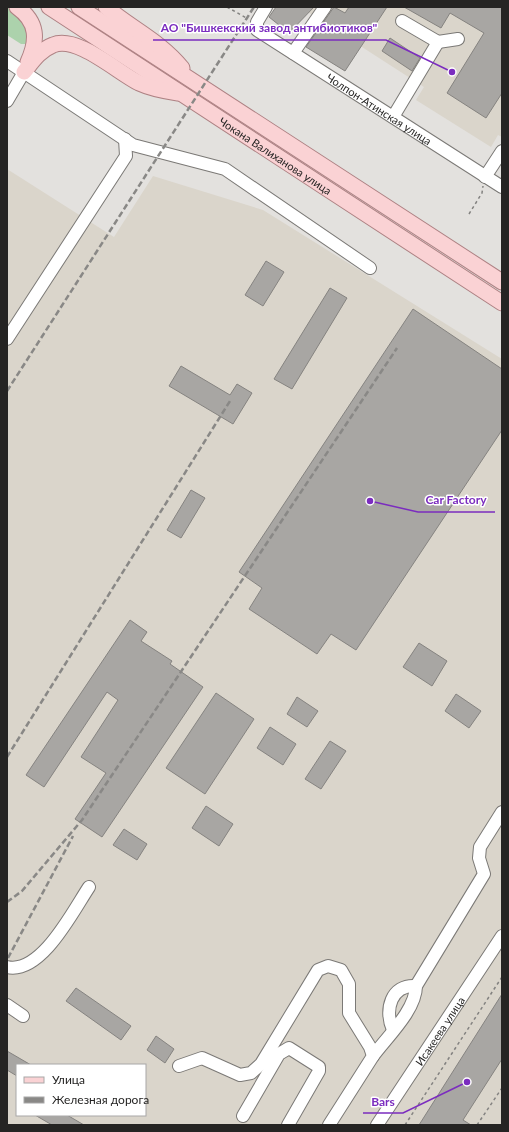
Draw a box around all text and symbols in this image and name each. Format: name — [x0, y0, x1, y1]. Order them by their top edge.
callout: АО "Бишкекский завод антибиотиков" — [153, 16, 386, 40]
text: АО "Бишкекский завод антибиотиков" — [160, 20, 378, 35]
street label: Чолпон-Атинская улица — [325, 70, 434, 147]
street label: Чокана Валиханова улица — [217, 114, 334, 197]
callout: Car Factory — [418, 488, 495, 512]
text: Car Factory — [425, 492, 487, 507]
street label: Исакеева улица — [412, 994, 467, 1068]
legend — [16, 1064, 146, 1116]
text: Улица — [52, 1072, 85, 1087]
callout: Bars — [363, 1089, 403, 1113]
text: Железная дорога — [52, 1092, 149, 1107]
text: Bars — [371, 1094, 395, 1109]

